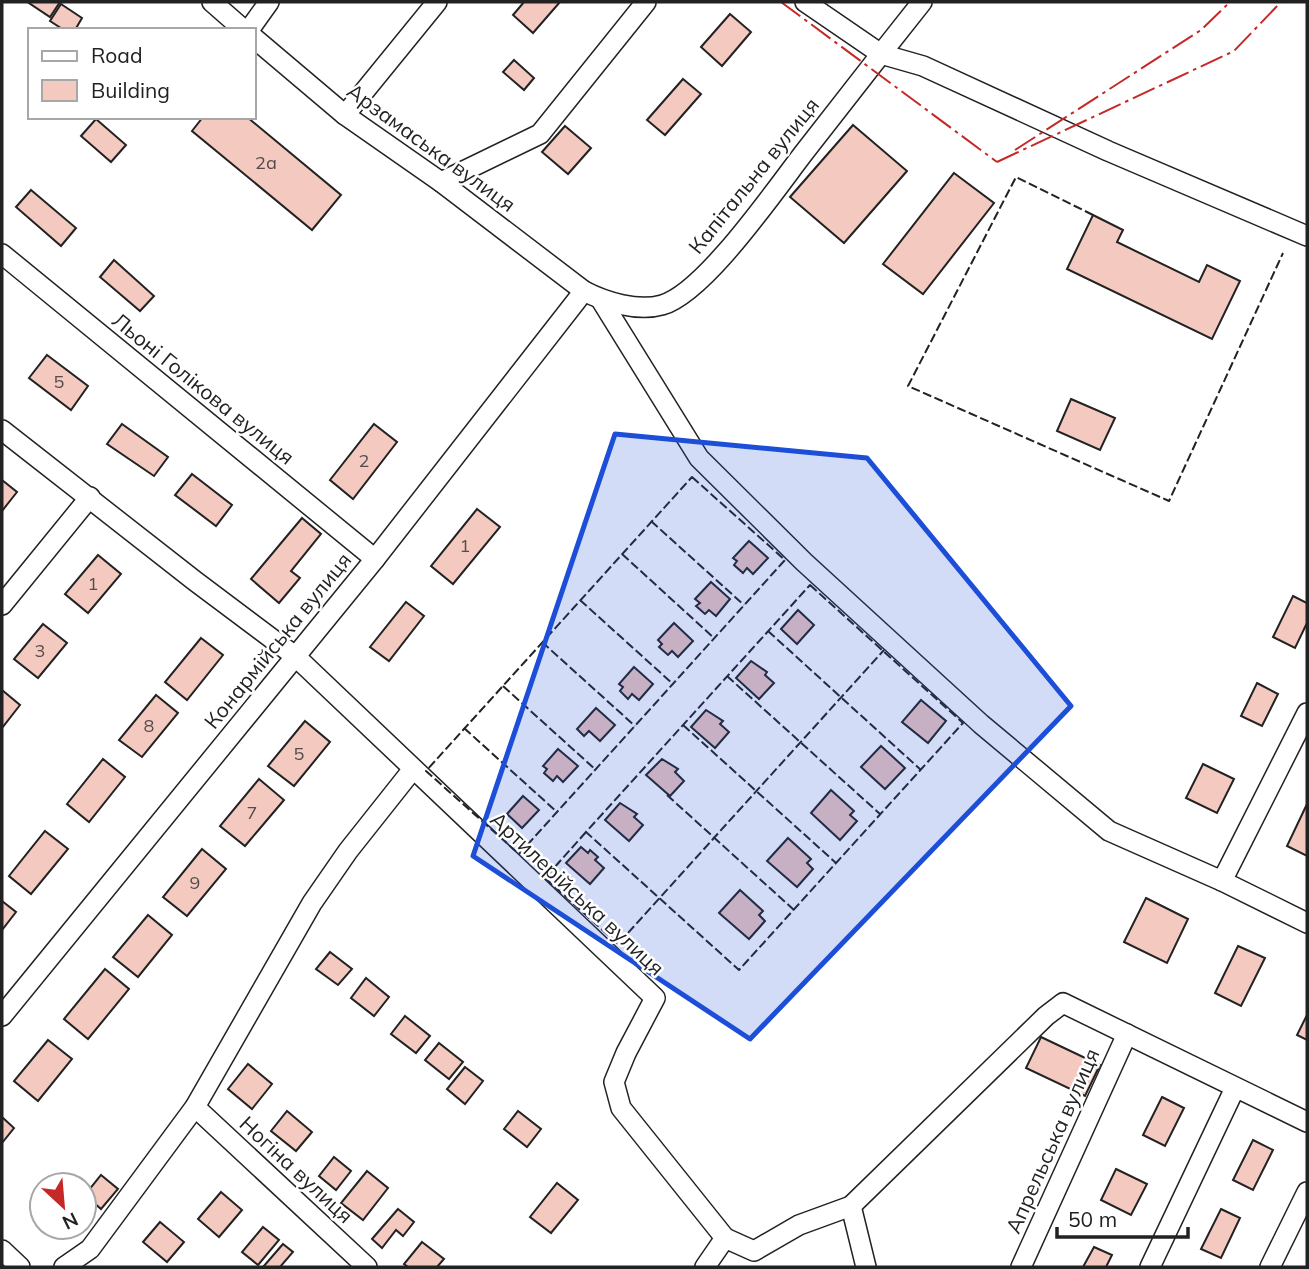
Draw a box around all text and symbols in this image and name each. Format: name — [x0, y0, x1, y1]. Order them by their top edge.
legend — [28, 28, 256, 119]
text: Road — [91, 42, 142, 68]
text: Building — [91, 77, 170, 103]
street label: Арзамаська вулиця — [342, 77, 521, 217]
street label: Капітальна вулиця — [682, 92, 824, 259]
house number: 2а — [255, 151, 277, 174]
street label: Льоні Голікова вулиця — [107, 307, 300, 470]
house number: 5 — [54, 370, 65, 393]
house number: 2 — [359, 449, 369, 472]
house number: 1 — [460, 534, 470, 557]
street label: Конармійська вулиця — [198, 547, 356, 734]
house number: 1 — [88, 572, 98, 595]
house number: 3 — [35, 639, 45, 662]
house number: 8 — [144, 714, 154, 737]
house number: 5 — [294, 742, 305, 765]
house number: 7 — [247, 801, 257, 824]
street label: Артилерійська вулиця — [485, 806, 670, 981]
house number: 9 — [190, 871, 200, 894]
street label: Апрельська вулиця — [1000, 1044, 1105, 1237]
street label: Ногіна вулиця — [235, 1110, 359, 1228]
north arrow — [28, 1171, 98, 1241]
scale bar — [1057, 1196, 1188, 1240]
text: 50 m — [1068, 1206, 1117, 1232]
text: N — [59, 1207, 82, 1235]

